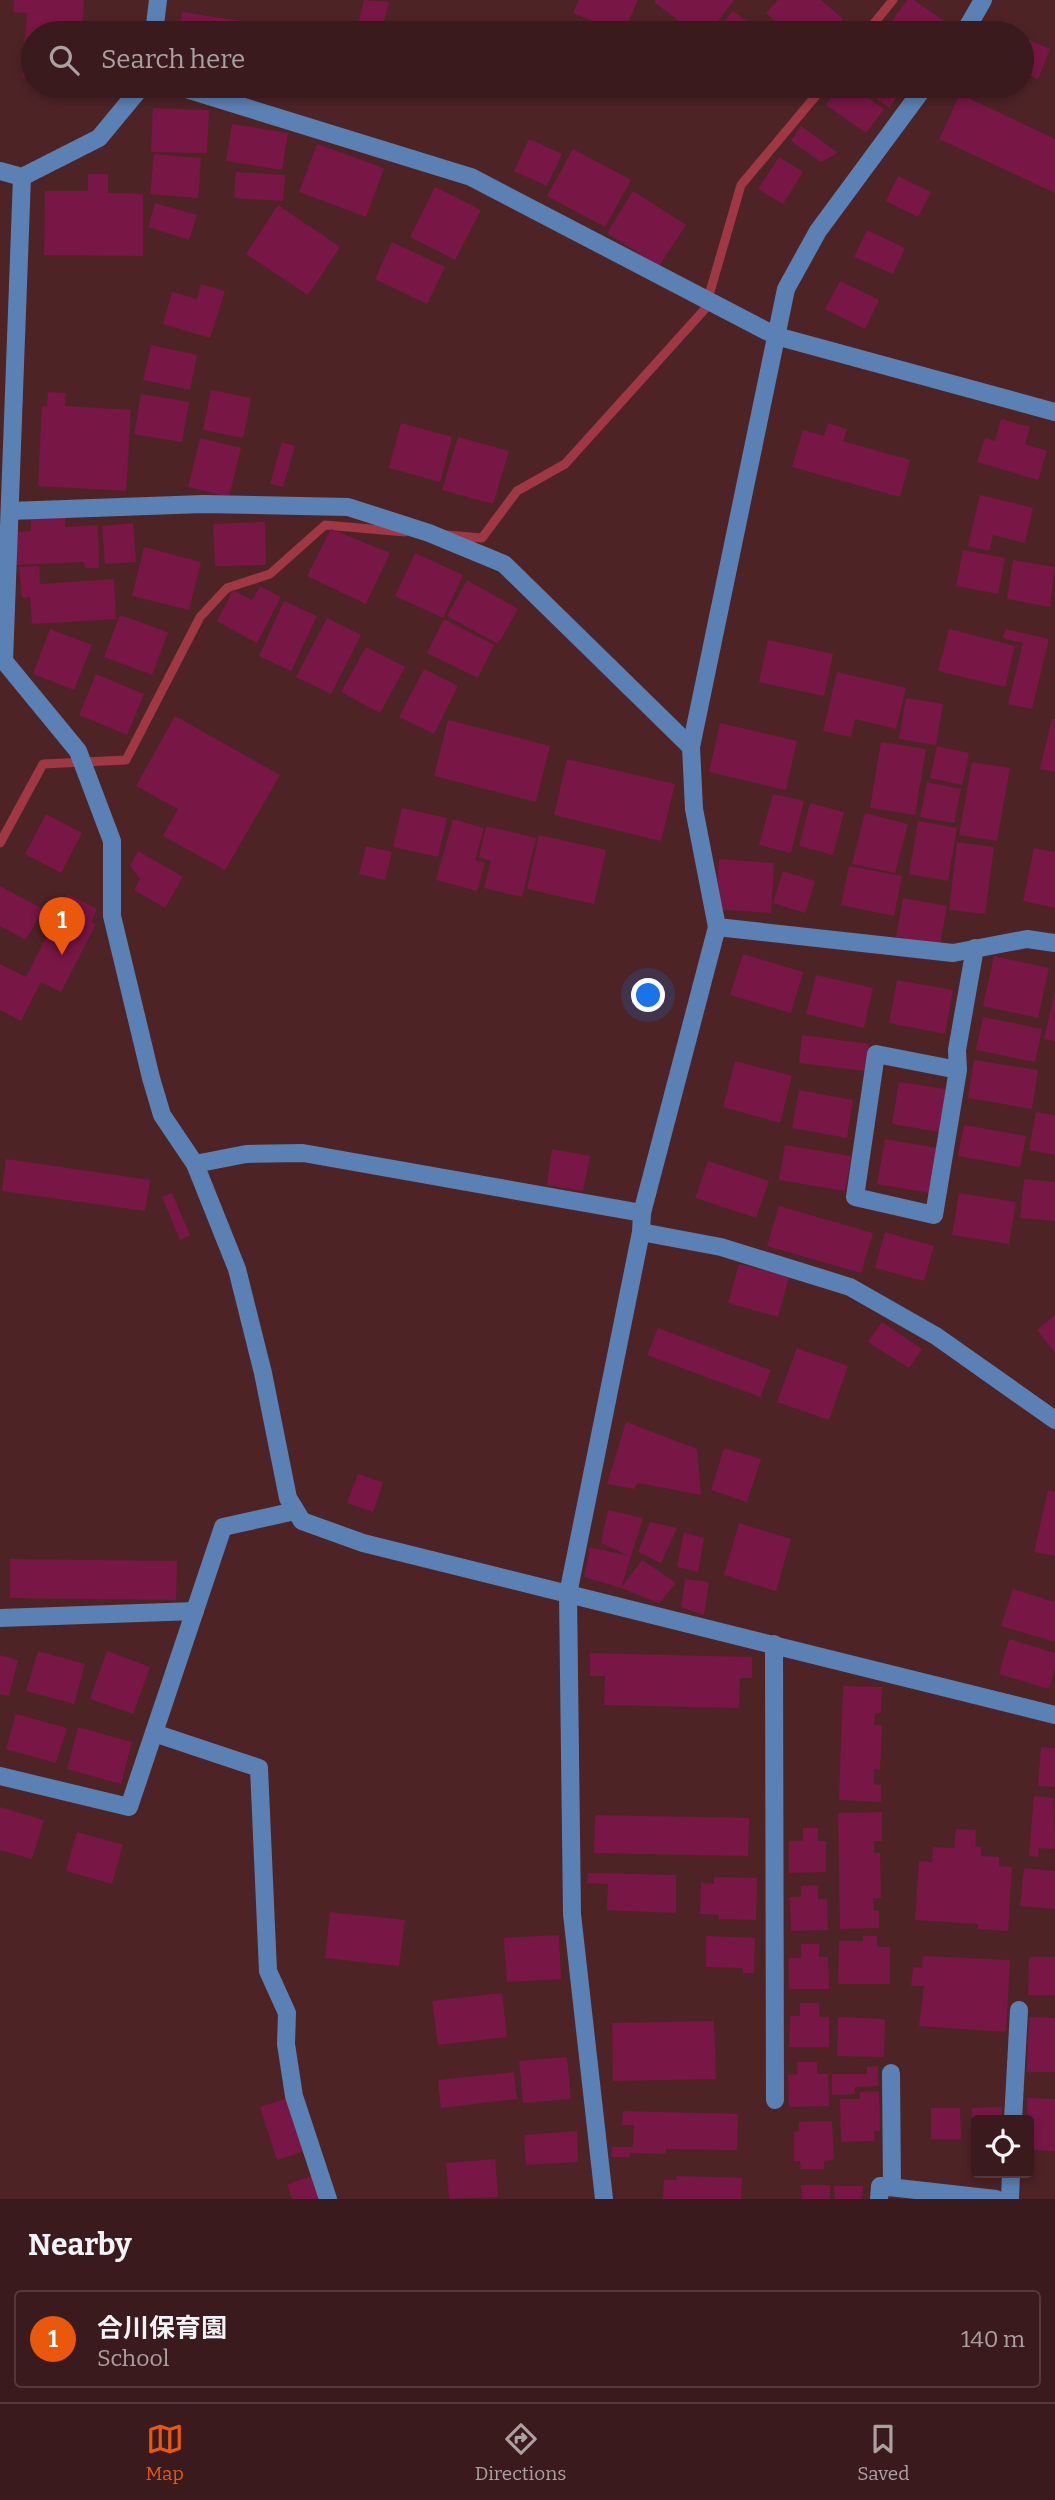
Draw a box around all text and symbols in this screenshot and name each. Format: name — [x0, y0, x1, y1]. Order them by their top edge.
search box — [21, 21, 1034, 98]
icon: search — [45, 41, 83, 79]
text: Search here — [101, 44, 245, 75]
pin: 1 — [39, 897, 85, 955]
your location — [631, 978, 665, 1012]
map controls — [971, 2115, 1034, 2178]
button: locate — [971, 2115, 1034, 2178]
text: Nearby — [28, 2227, 132, 2263]
text: 合川保育園 — [97, 2313, 227, 2344]
text: 1 — [48, 2325, 58, 2353]
text: 140 m — [961, 2325, 1025, 2353]
text: School — [97, 2344, 169, 2372]
tab: Map — [146, 2420, 184, 2485]
tab: Directions — [475, 2420, 566, 2485]
tab: Saved — [857, 2420, 909, 2485]

